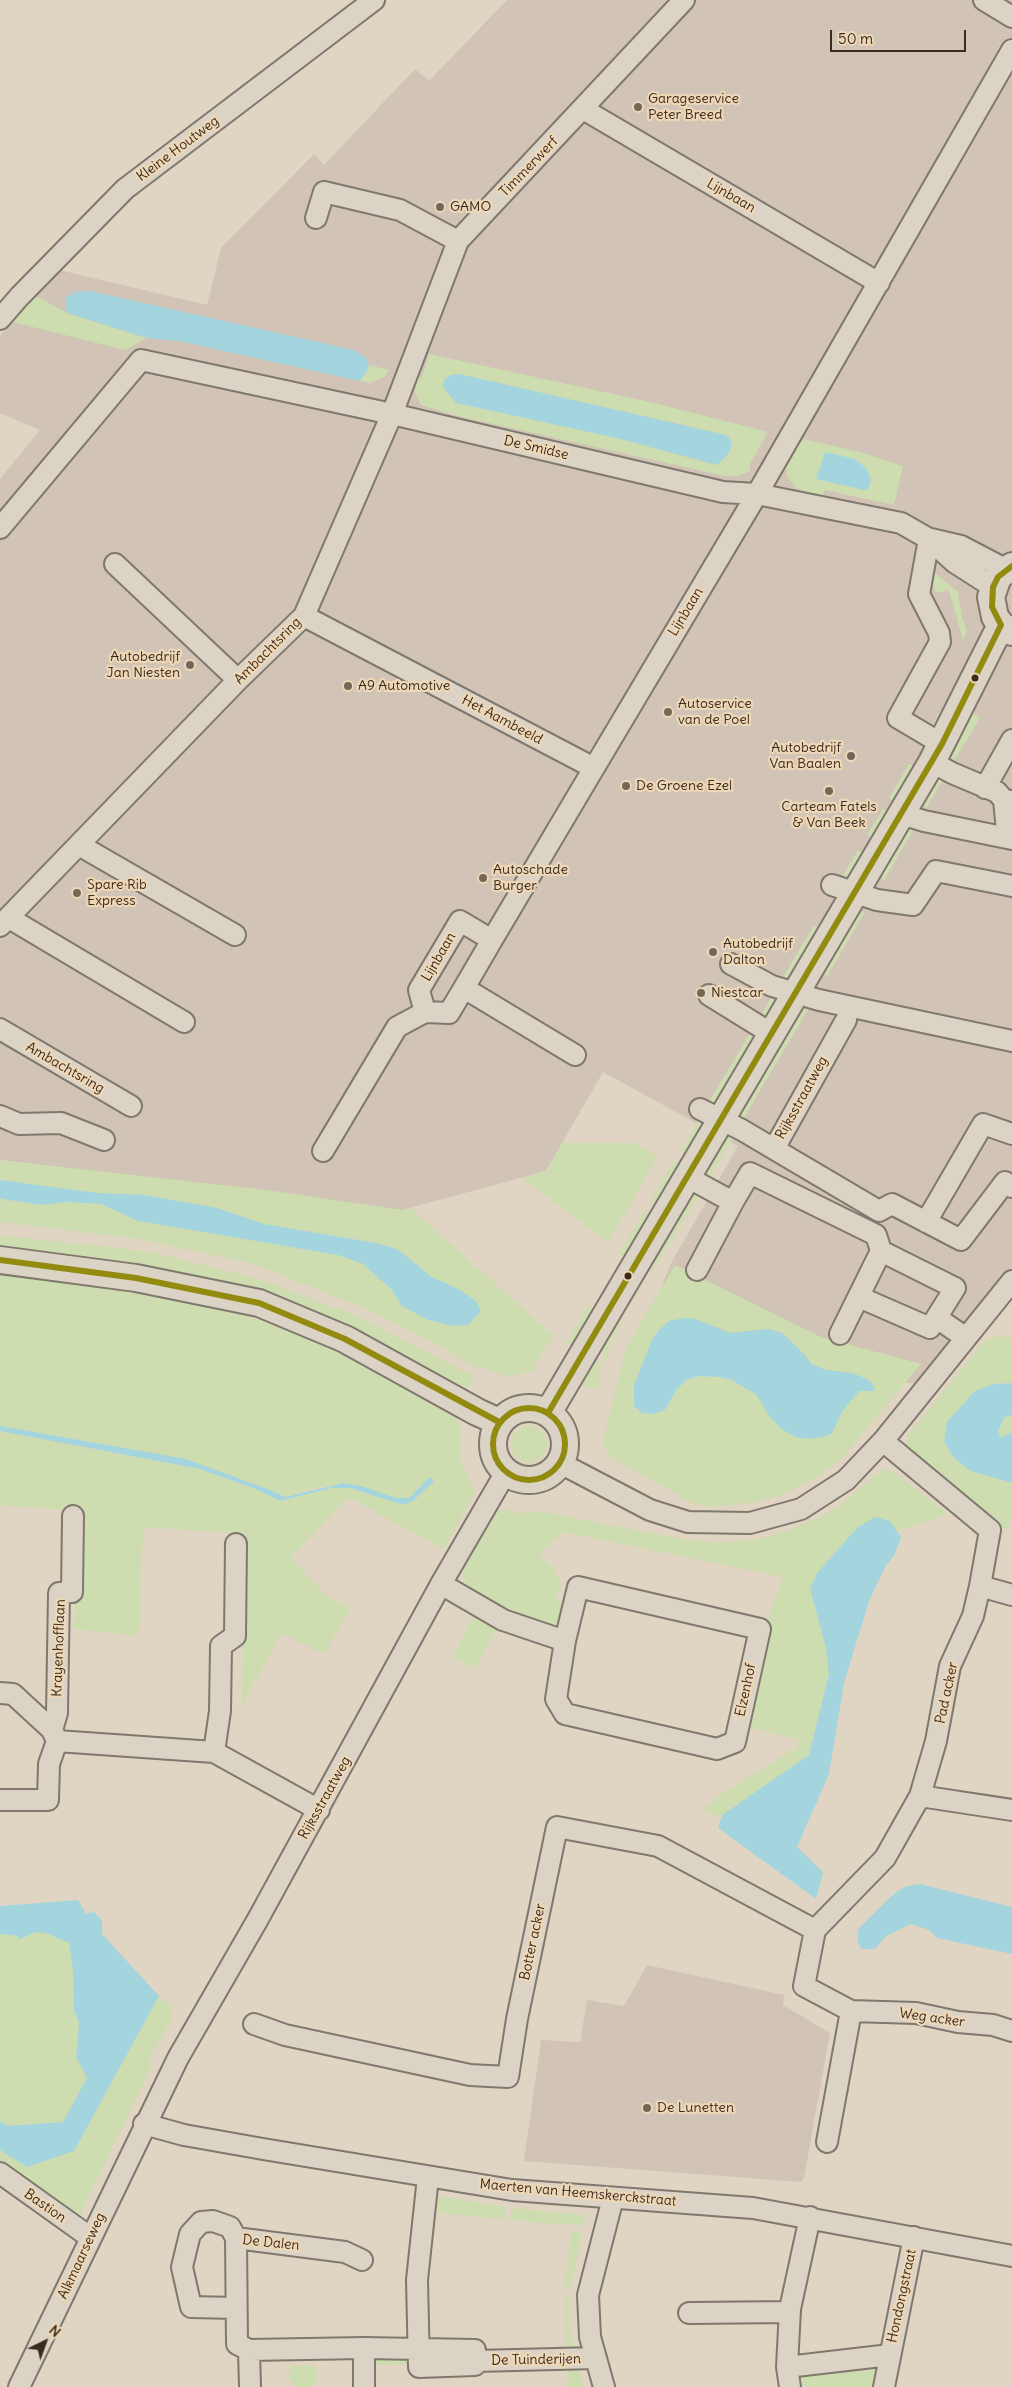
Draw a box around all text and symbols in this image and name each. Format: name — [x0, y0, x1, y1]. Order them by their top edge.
scale bar — [832, 20, 968, 52]
text: 50 m — [838, 29, 873, 48]
place label: Garageservice Peter Breed — [648, 91, 739, 124]
marker: Garageservice Peter Breed — [632, 101, 644, 113]
street label: Kleine Houtweg — [134, 113, 222, 185]
street label: Timmerwerf — [496, 133, 562, 201]
street label: Lijnbaan — [704, 175, 758, 217]
place label: GAMO — [450, 199, 491, 215]
marker: GAMO — [434, 201, 446, 213]
street label: De Smidse — [502, 432, 570, 464]
street label: Lijnbaan — [665, 585, 707, 639]
street label: Ambachtsring — [231, 614, 305, 688]
place label: Autobedrijf Jan Niesten — [107, 649, 180, 682]
marker: Autobedrijf Jan Niesten — [184, 659, 196, 671]
unlabelled marker — [970, 673, 980, 683]
place label: A9 Automotive — [358, 678, 450, 694]
marker: A9 Automotive — [342, 680, 354, 692]
street label: Het Aambeeld — [459, 692, 545, 748]
place label: Autoservice van de Poel — [678, 696, 752, 729]
marker: Autoservice van de Poel — [662, 706, 674, 718]
place label: Autobedrijf Van Baalen — [770, 740, 841, 772]
marker: Autobedrijf Van Baalen — [845, 750, 857, 762]
place label: De Groene Ezel — [636, 778, 732, 794]
marker: De Groene Ezel — [620, 780, 632, 792]
marker: Carteam Fatels & Van Beek — [823, 785, 835, 797]
place label: Carteam Fatels & Van Beek — [781, 799, 877, 832]
place label: Autoschade Burger — [493, 862, 568, 894]
marker: Autoschade Burger — [477, 872, 489, 884]
place label: Spare Rib Express — [87, 877, 147, 910]
marker: Spare Rib Express — [71, 887, 83, 899]
street label: Lijnbaan — [418, 930, 460, 984]
place label: Autobedrijf Dalton — [723, 936, 793, 969]
marker: Autobedrijf Dalton — [707, 946, 719, 958]
place label: Niestcar — [711, 985, 763, 1001]
marker: Niestcar — [695, 987, 707, 999]
street label: Ambachtsring — [23, 1039, 107, 1097]
street label: Rijksstraatweg — [772, 1054, 832, 1142]
unlabelled marker — [623, 1271, 633, 1281]
street label: Krayenhofflaan — [49, 1599, 69, 1697]
street label: Pad acker — [932, 1660, 962, 1726]
street label: Elzenhof — [732, 1662, 760, 1718]
street label: Rijksstraatweg — [295, 1754, 355, 1842]
street label: Botter acker — [517, 1902, 549, 1982]
street label: Weg acker — [898, 2005, 966, 2031]
place label: De Lunetten — [657, 2100, 734, 2116]
marker: De Lunetten — [641, 2102, 653, 2114]
street label: Maerten van Heemskerckstraat — [479, 2176, 677, 2210]
street label: Bastion — [21, 2186, 69, 2226]
street label: Alkmaarseweg — [55, 2210, 109, 2302]
street label: De Dalen — [242, 2232, 300, 2254]
street label: Hondongstraat — [884, 2248, 920, 2344]
north arrow — [20, 2317, 70, 2367]
text: N — [45, 2321, 65, 2341]
street label: De Tuinderijen — [491, 2351, 581, 2369]

